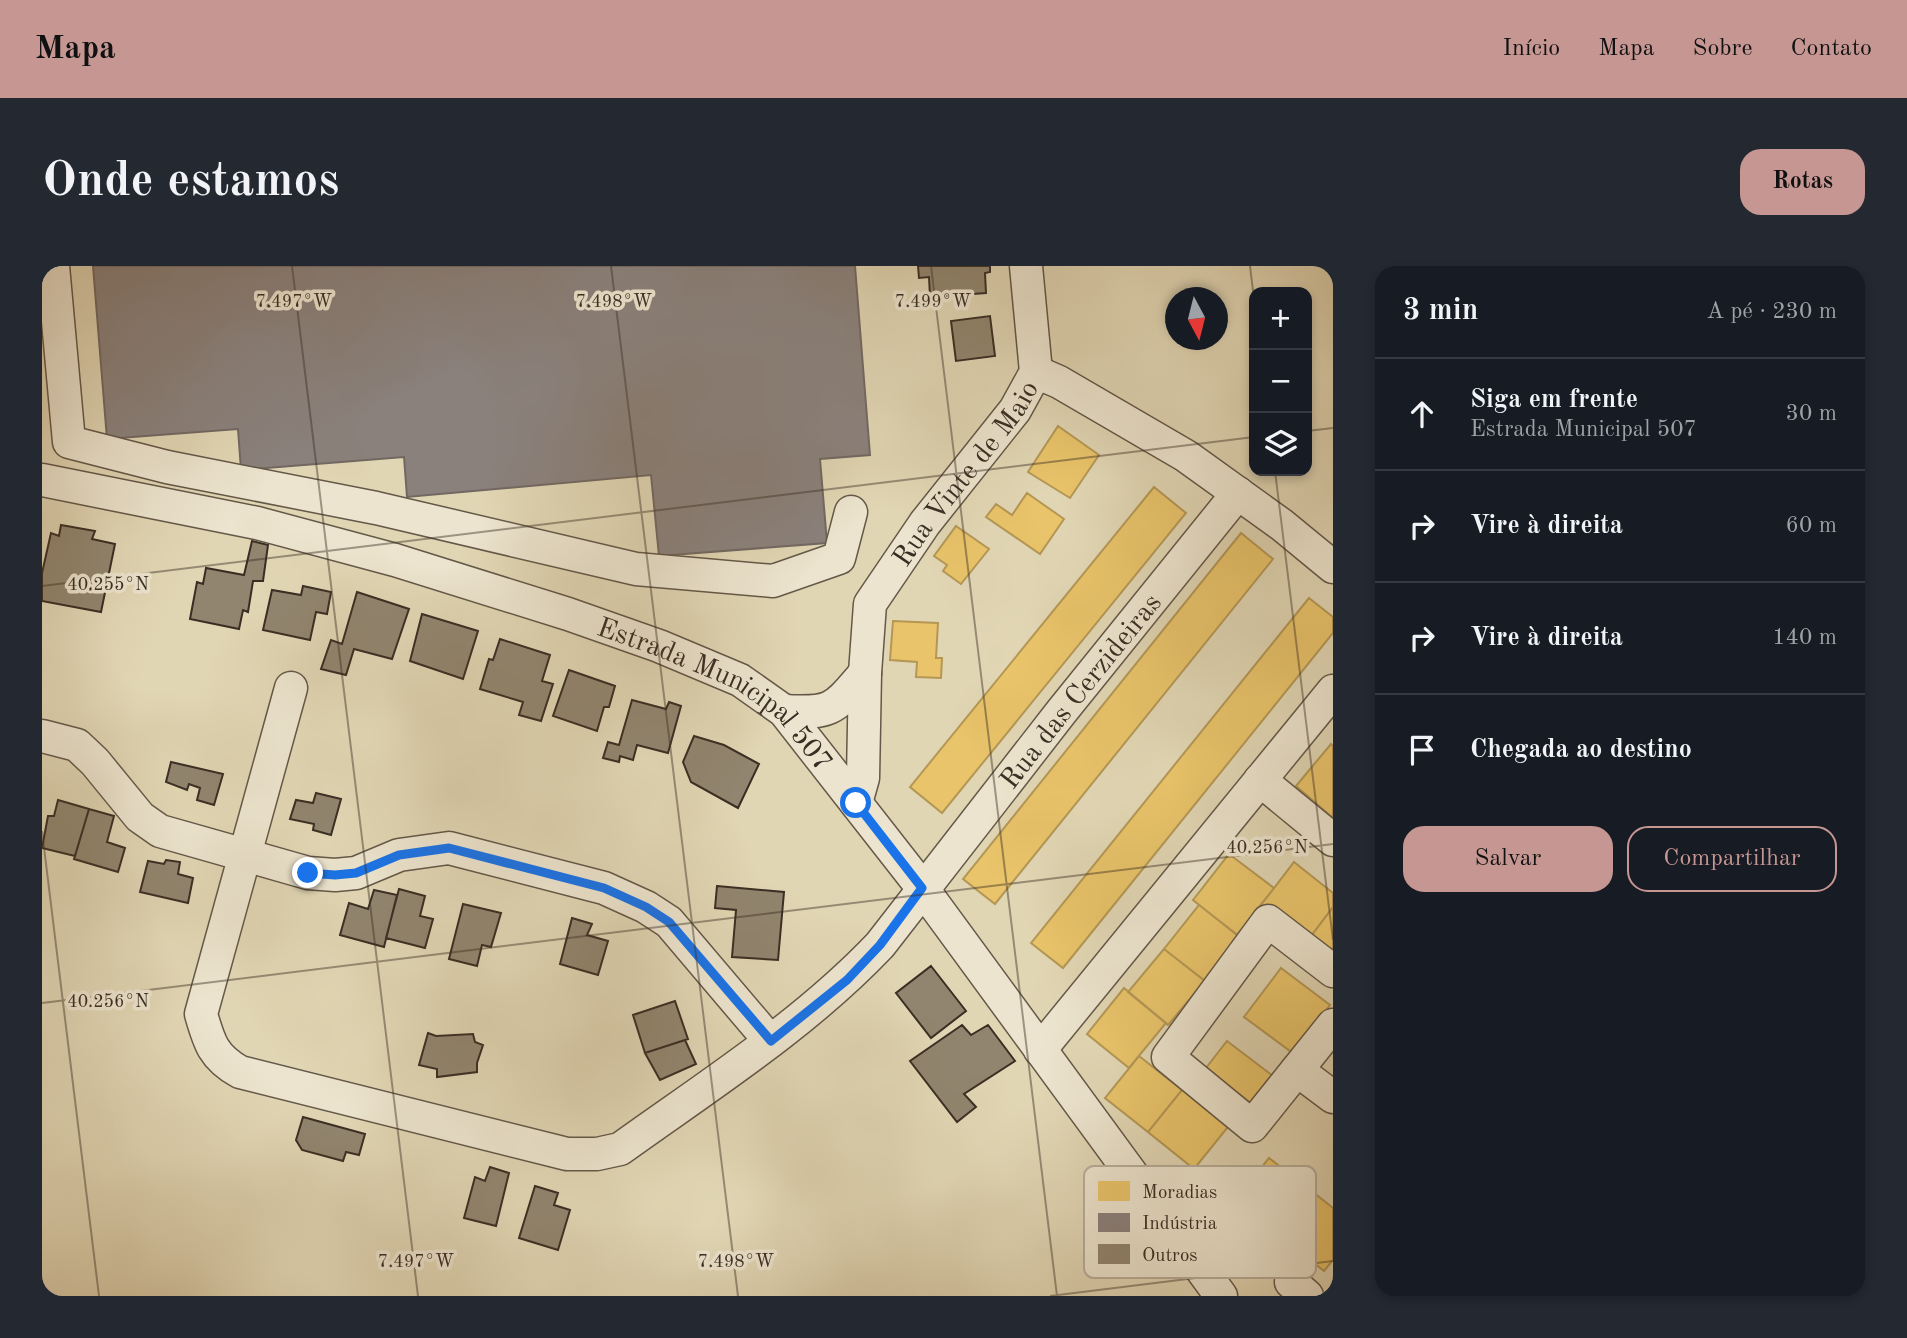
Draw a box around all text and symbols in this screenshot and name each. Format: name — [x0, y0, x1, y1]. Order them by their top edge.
text: Mapa — [35, 33, 116, 66]
text: Início — [1503, 37, 1560, 61]
text: Mapa — [1598, 37, 1655, 61]
text: Sobre — [1693, 37, 1752, 61]
text: Contato — [1790, 37, 1872, 61]
button: Rotas — [1740, 149, 1865, 215]
text: Onde estamos — [42, 158, 339, 207]
north arrow — [1165, 287, 1228, 350]
map controls — [1249, 287, 1312, 476]
button: + — [1249, 287, 1312, 350]
text: 7.497°W — [256, 293, 332, 311]
text: 7.498°W — [576, 293, 652, 311]
text: 7.499°W — [895, 293, 971, 311]
text: 3 min — [1403, 296, 1478, 326]
text: A pé · 230 m — [1706, 300, 1837, 323]
button: − — [1249, 350, 1312, 413]
street label: Rua Vinte de Maio — [889, 377, 1045, 573]
text: Siga em frente — [1470, 387, 1638, 413]
icon: ahead — [1403, 395, 1441, 433]
text: 30 m — [1786, 402, 1837, 425]
button: layers — [1249, 413, 1312, 476]
text: Estrada Municipal 507 — [1470, 418, 1697, 441]
icon: right — [1403, 507, 1441, 545]
text: Vire à direita — [1470, 513, 1623, 539]
text: 60 m — [1786, 514, 1837, 537]
text: 40.255°N — [67, 576, 149, 594]
street label: Rua das Cerzideiras — [996, 589, 1168, 795]
street label: Estrada Municipal 507 — [593, 614, 836, 777]
icon: right — [1403, 619, 1441, 657]
text: Vire à direita — [1470, 625, 1623, 651]
text: 140 m — [1772, 626, 1837, 649]
icon: arrive — [1403, 731, 1441, 769]
text: Chegada ao destino — [1470, 737, 1692, 763]
route start — [840, 787, 871, 818]
button: Salvar — [1403, 826, 1613, 892]
button: Compartilhar — [1627, 826, 1837, 892]
text: 40.256°N — [1226, 839, 1308, 857]
route end — [292, 857, 323, 888]
text: 40.256°N — [67, 993, 149, 1011]
legend — [1084, 1166, 1316, 1278]
text: Moradias — [1142, 1184, 1217, 1203]
text: Indústria — [1142, 1215, 1218, 1234]
text: Outros — [1142, 1247, 1198, 1266]
text: 7.497°W — [378, 1253, 454, 1271]
text: 7.498°W — [698, 1253, 774, 1271]

